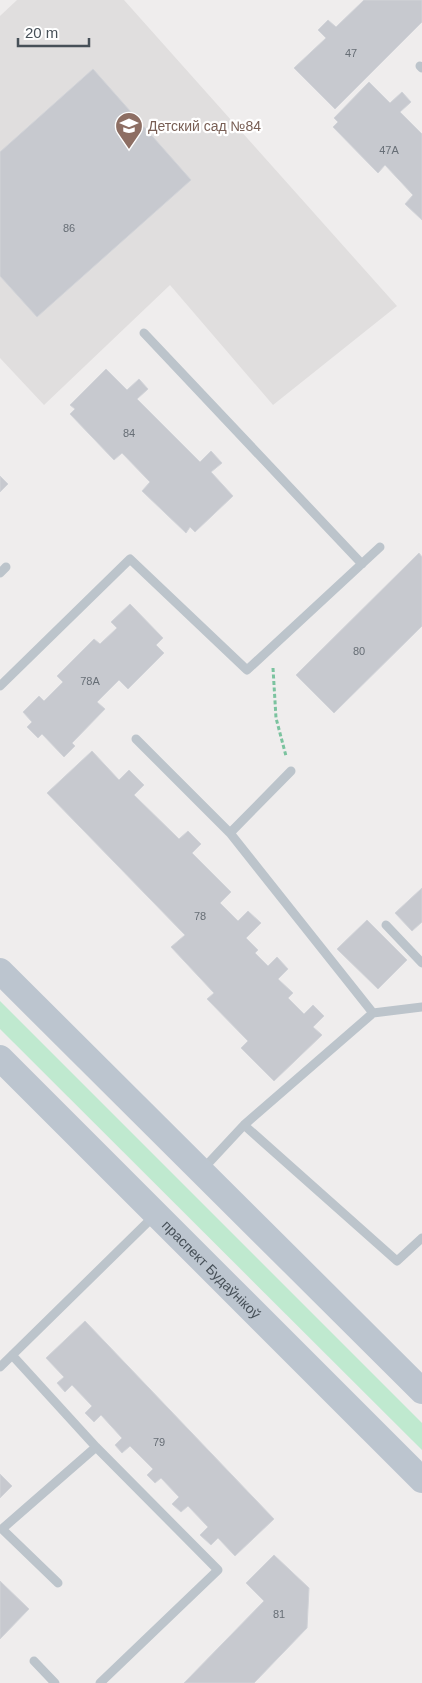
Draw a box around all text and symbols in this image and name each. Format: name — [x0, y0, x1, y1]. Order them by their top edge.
scale bar — [18, 15, 89, 47]
text: 20 m — [25, 24, 58, 41]
house number: 47 — [345, 47, 357, 59]
school or university icon: Детский сад №84 — [114, 111, 144, 150]
place label: Детский сад №84 — [148, 118, 261, 134]
house number: 47А — [379, 144, 399, 156]
house number: 86 — [63, 222, 75, 234]
house number: 84 — [123, 427, 135, 439]
house number: 80 — [353, 645, 365, 657]
house number: 78А — [80, 675, 100, 687]
house number: 78 — [194, 910, 206, 922]
street label: праспект Будаўнікоў — [159, 1217, 264, 1322]
house number: 79 — [153, 1436, 165, 1448]
house number: 81 — [273, 1608, 285, 1620]

